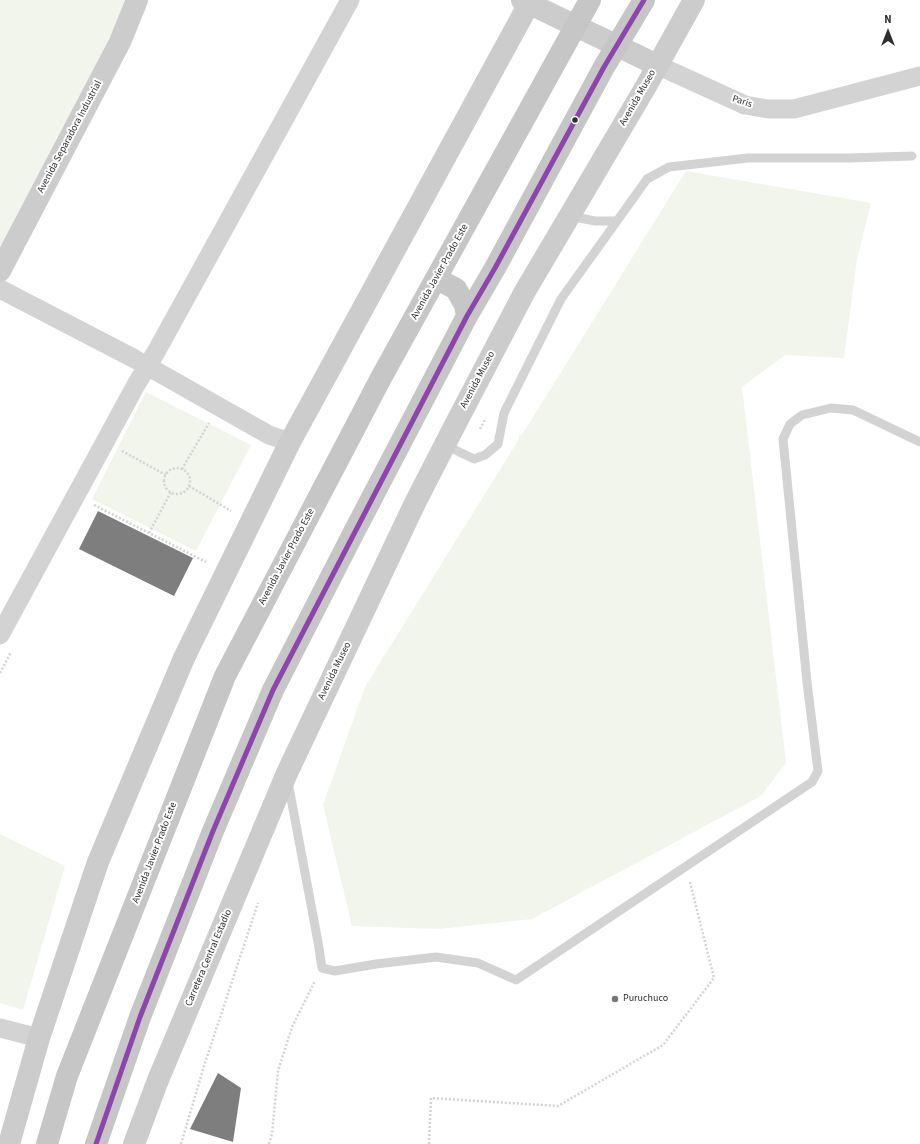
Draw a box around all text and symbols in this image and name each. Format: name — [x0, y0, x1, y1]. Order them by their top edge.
north arrow — [868, 12, 908, 52]
text: N — [884, 12, 892, 27]
street label: Avenida Museo — [617, 68, 659, 128]
street label: Avenida Separadora Industrial — [35, 79, 105, 195]
street label: Paris — [730, 93, 754, 111]
unlabelled marker — [570, 115, 580, 125]
street label: Avenida Javier Prado Este — [409, 222, 471, 322]
street label: Avenida Museo — [458, 349, 498, 411]
street label: Avenida Javier Prado Este — [257, 507, 317, 607]
street label: Avenida Museo — [316, 640, 354, 702]
street label: Avenida Javier Prado Este — [130, 801, 180, 905]
street label: Carretera Central Estadio — [183, 908, 235, 1008]
place label: Puruchuco — [623, 993, 668, 1005]
marker: Puruchuco — [610, 994, 620, 1004]

